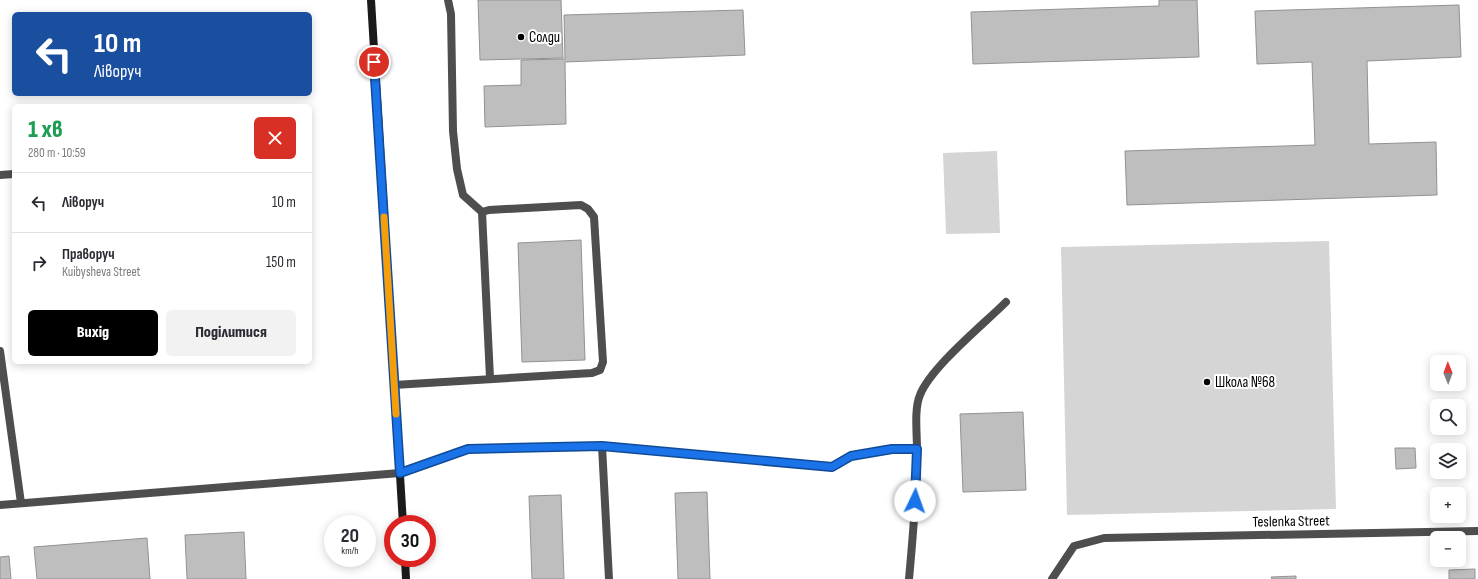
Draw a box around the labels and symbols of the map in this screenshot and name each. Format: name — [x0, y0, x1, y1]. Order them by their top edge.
place label: Солди — [529, 28, 560, 47]
marker: Солди — [516, 32, 526, 42]
pin — [357, 45, 391, 79]
north arrow — [1430, 355, 1466, 391]
place label: Школа №68 — [1215, 373, 1275, 392]
marker: Школа №68 — [1202, 377, 1212, 387]
position arrow — [894, 480, 936, 522]
street label: Teslenka Street — [1252, 511, 1330, 532]
speed limit sign: 30 — [384, 515, 436, 567]

